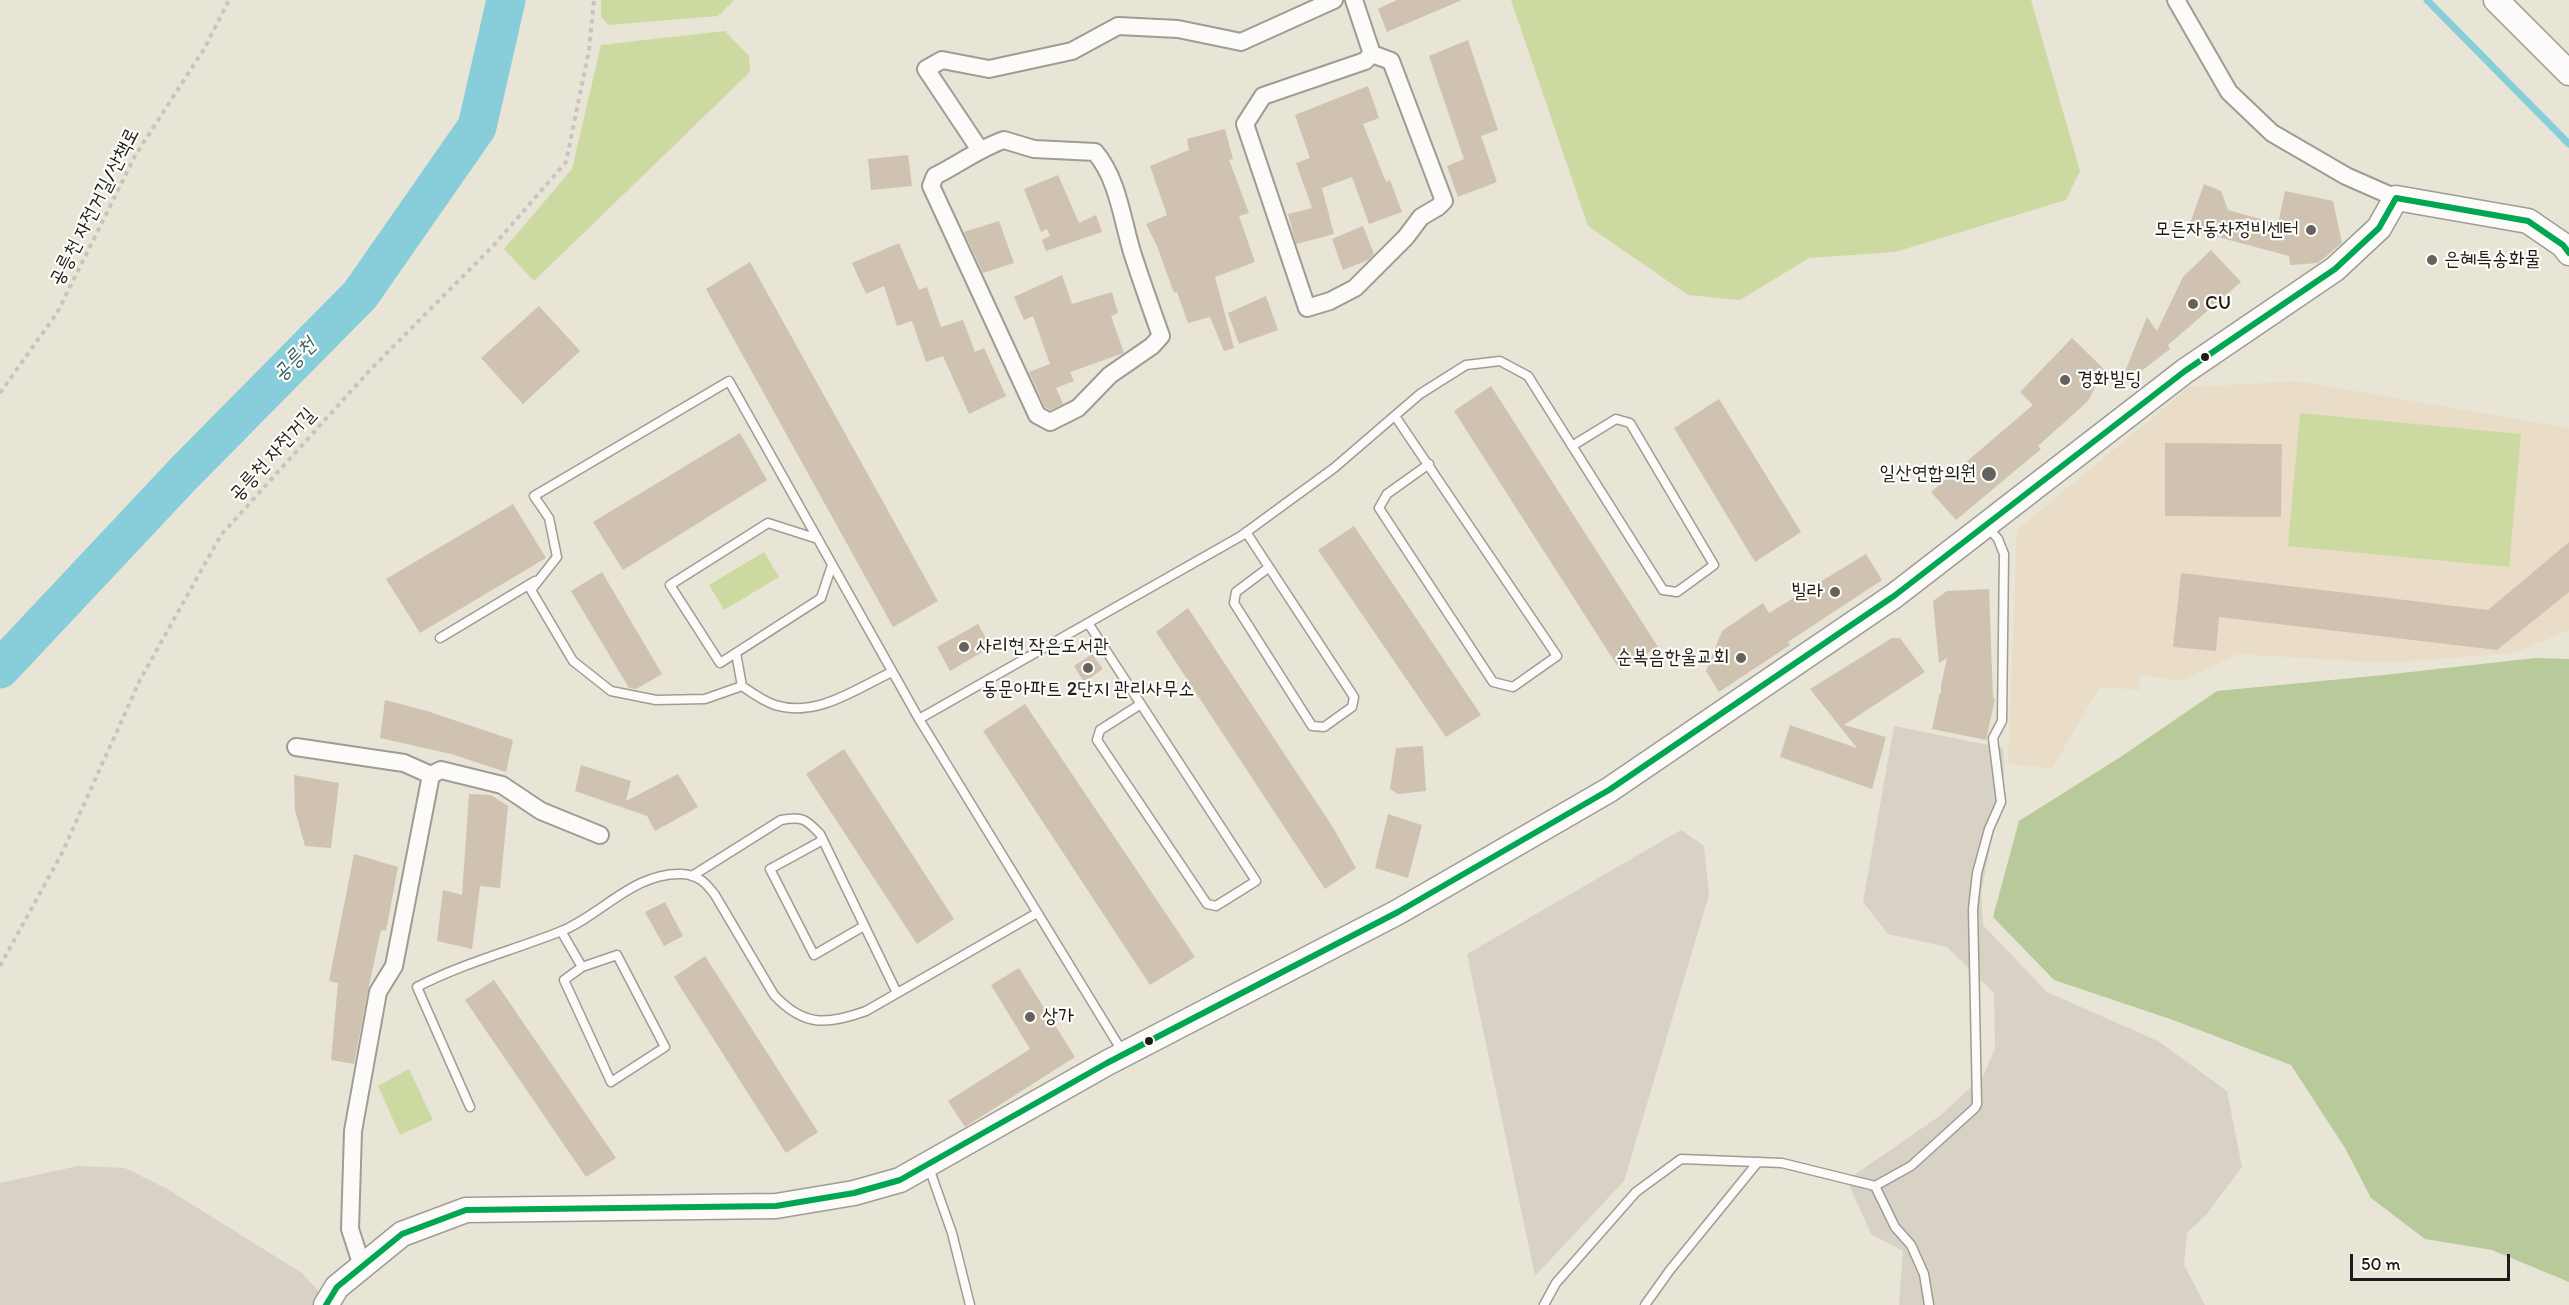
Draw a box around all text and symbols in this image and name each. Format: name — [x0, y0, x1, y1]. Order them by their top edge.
street label: 공릉천 자전거길/산책로 — [45, 124, 145, 290]
place label: 모든자동차정비센터 — [2154, 218, 2299, 242]
marker: 모든자동차정비센터 — [2304, 223, 2318, 237]
place label: 은혜특송화물 — [2444, 248, 2541, 272]
marker: 은혜특송화물 — [2425, 253, 2439, 267]
place label: CU — [2205, 292, 2231, 316]
marker: CU — [2186, 297, 2200, 311]
water label: 공릉천 — [268, 333, 322, 387]
unlabelled marker — [2199, 351, 2211, 363]
place label: 경화빌딩 — [2077, 368, 2141, 392]
marker: 경화빌딩 — [2058, 373, 2072, 387]
street label: 공릉천 자전거길 — [225, 403, 321, 507]
place label: 일산연합의원 — [1879, 462, 1976, 486]
marker: 일산연합의원 — [1980, 465, 1998, 483]
place label: 빌라 — [1791, 580, 1823, 604]
marker: 빌라 — [1828, 585, 1842, 599]
place label: 사리현 작은도서관 — [976, 635, 1109, 659]
marker: 사리현 작은도서관 — [957, 640, 971, 654]
place label: 순복음한울교회 — [1616, 646, 1729, 670]
marker: 순복음한울교회 — [1734, 651, 1748, 665]
marker: 동문아파트 2단지 관리사무소 — [1081, 661, 1095, 675]
place label: 동문아파트 2단지 관리사무소 — [982, 678, 1194, 702]
place label: 상가 — [1042, 1005, 1074, 1029]
marker: 상가 — [1023, 1010, 1037, 1024]
unlabelled marker — [1143, 1035, 1155, 1047]
scale bar — [2353, 1242, 2514, 1280]
text: 50 m — [2361, 1253, 2401, 1275]

